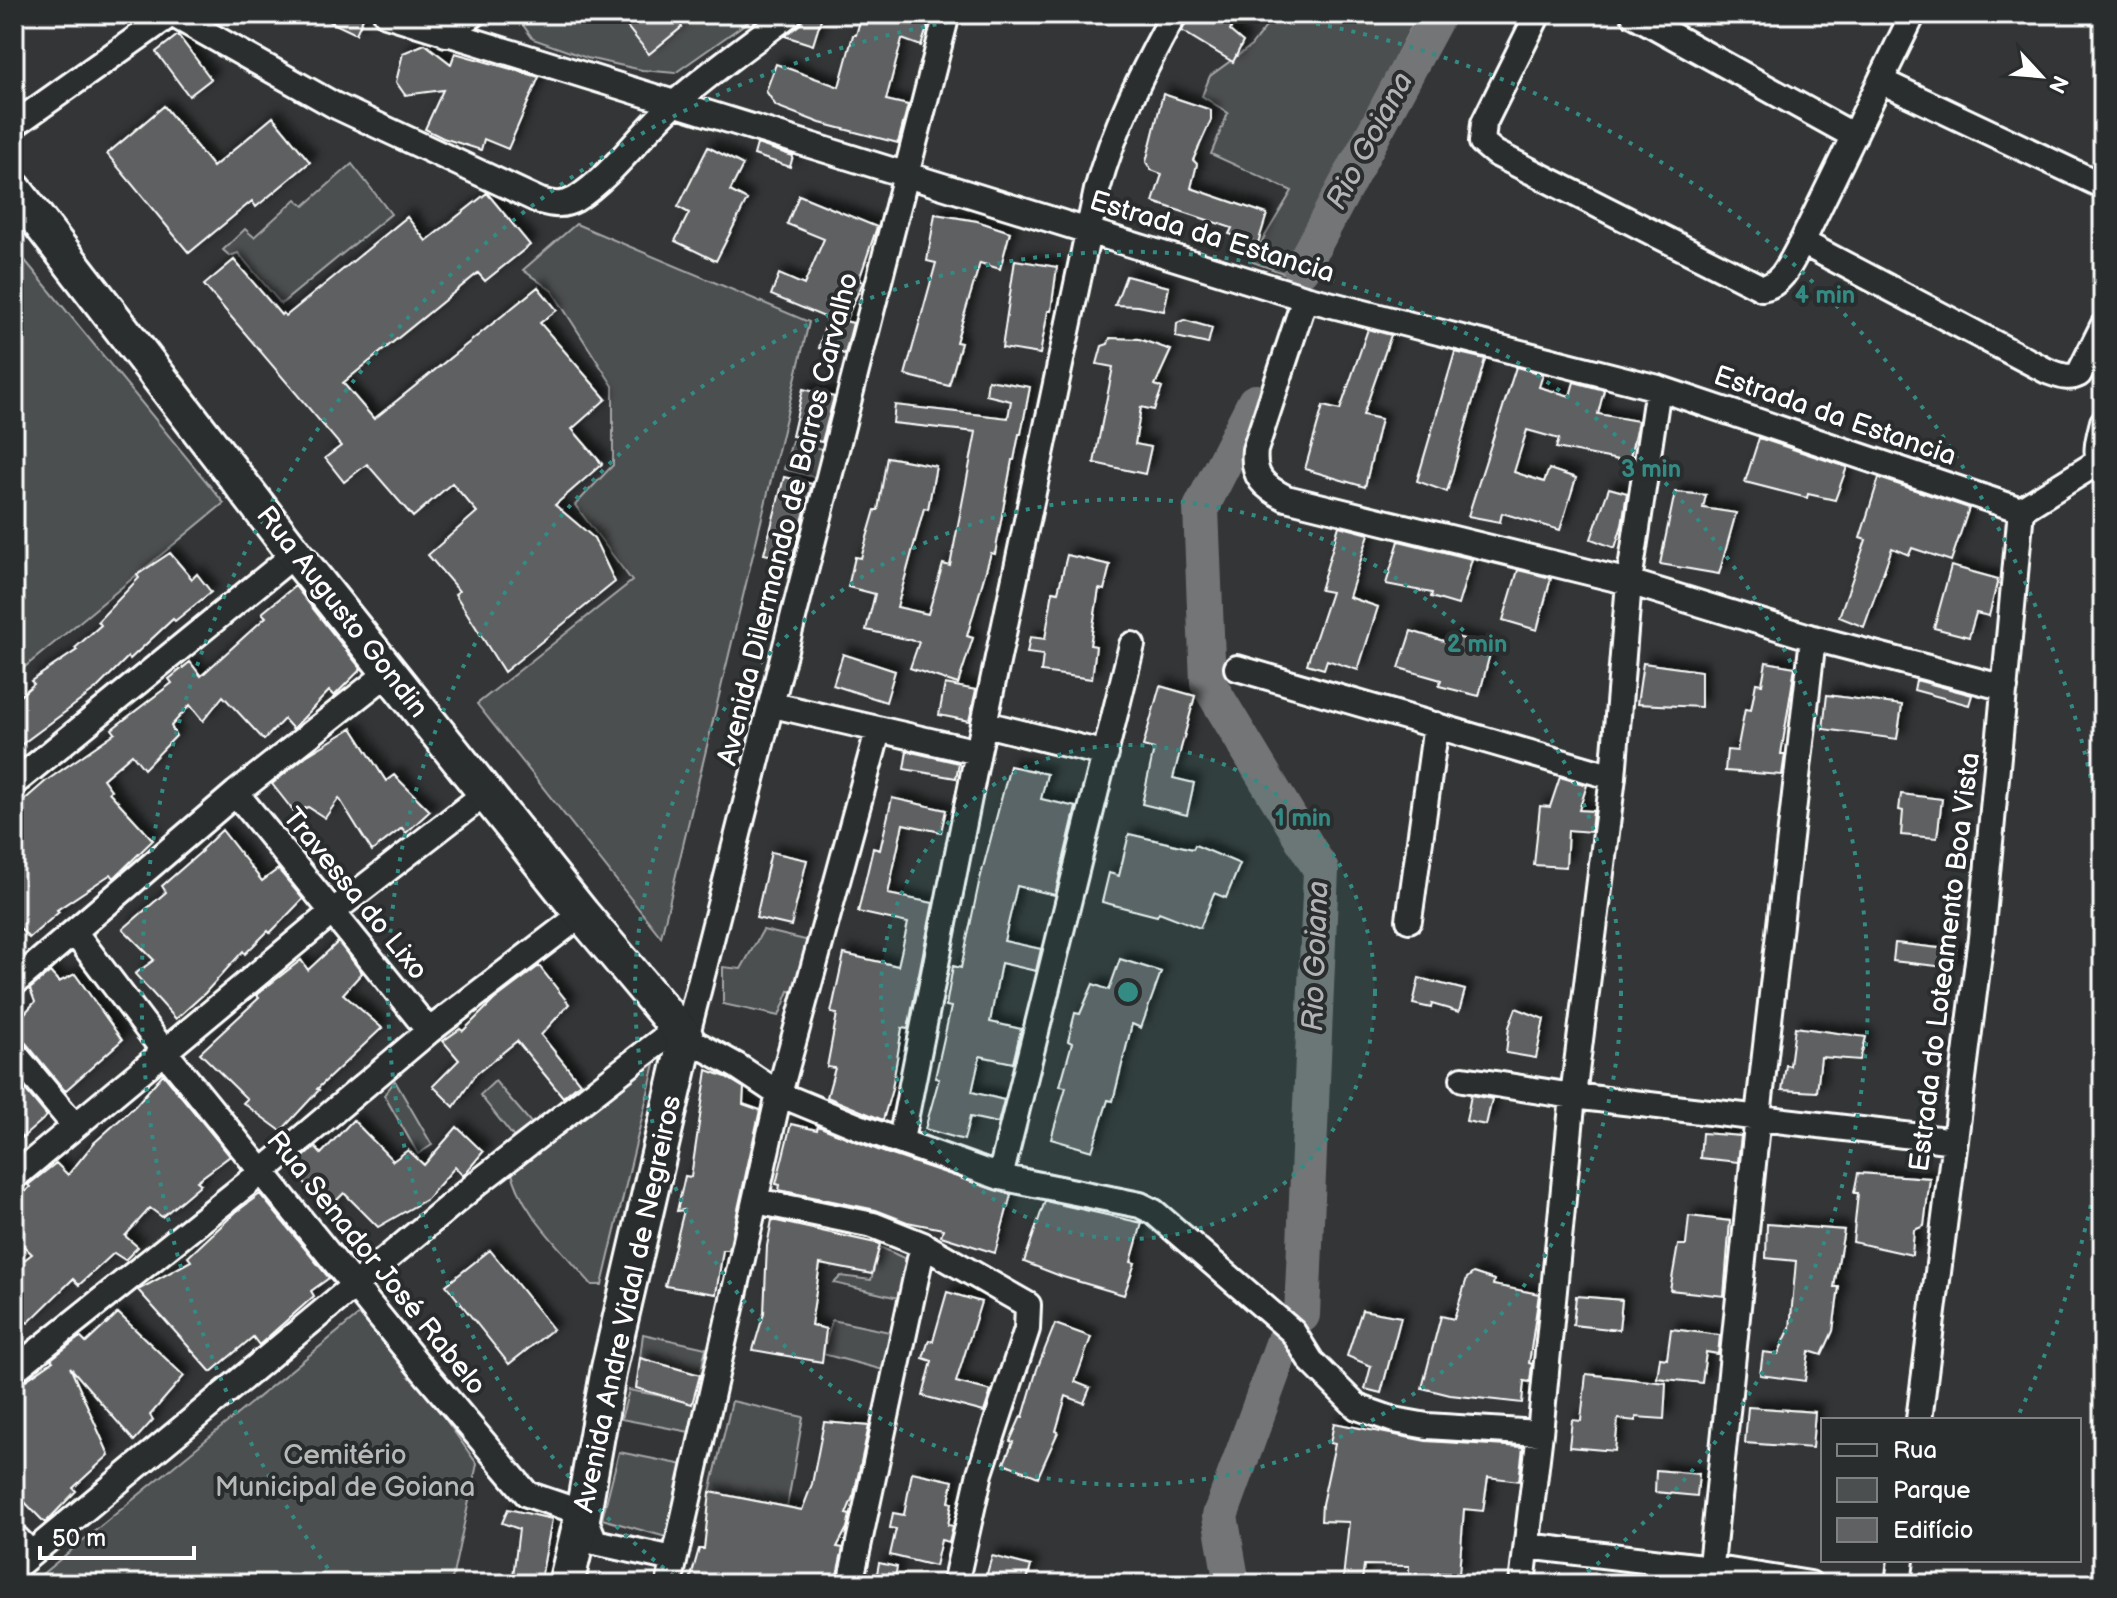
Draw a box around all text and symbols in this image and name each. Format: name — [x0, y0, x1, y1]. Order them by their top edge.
north arrow — [2001, 36, 2081, 116]
water label: Rio Goiana — [1319, 66, 1421, 216]
text: N — [2042, 71, 2073, 97]
street label: Estrada da Estancia — [1086, 184, 1338, 290]
street label: Avenida Dilermando de Barros Carvalho — [711, 269, 865, 769]
text: 4 min — [1795, 281, 1855, 310]
street label: Estrada da Estancia — [1709, 359, 1961, 473]
text: 3 min — [1621, 455, 1681, 484]
street label: Rua Augusto Gondin — [249, 500, 435, 724]
text: 2 min — [1447, 630, 1507, 659]
street label: Estrada do Loteamento Boa Vista — [1903, 751, 1987, 1173]
street label: Travessa do Lixo — [275, 801, 435, 987]
text: 1 min — [1275, 804, 1331, 833]
water label: Rio Goiana — [1295, 880, 1337, 1032]
centre of rings — [1114, 978, 1142, 1006]
street label: Avenida Andre Vidal de Negreiros — [568, 1092, 688, 1515]
street label: Rua Senador José Rabelo — [259, 1124, 493, 1402]
legend — [1821, 1418, 2081, 1562]
text: Rua — [1893, 1436, 1937, 1465]
park label: Cemitério Municipal de Goiana — [215, 1439, 475, 1504]
text: Parque — [1893, 1476, 1971, 1505]
scale bar — [40, 1510, 194, 1560]
text: Edifício — [1893, 1516, 1973, 1545]
text: 50 m — [52, 1524, 106, 1553]

